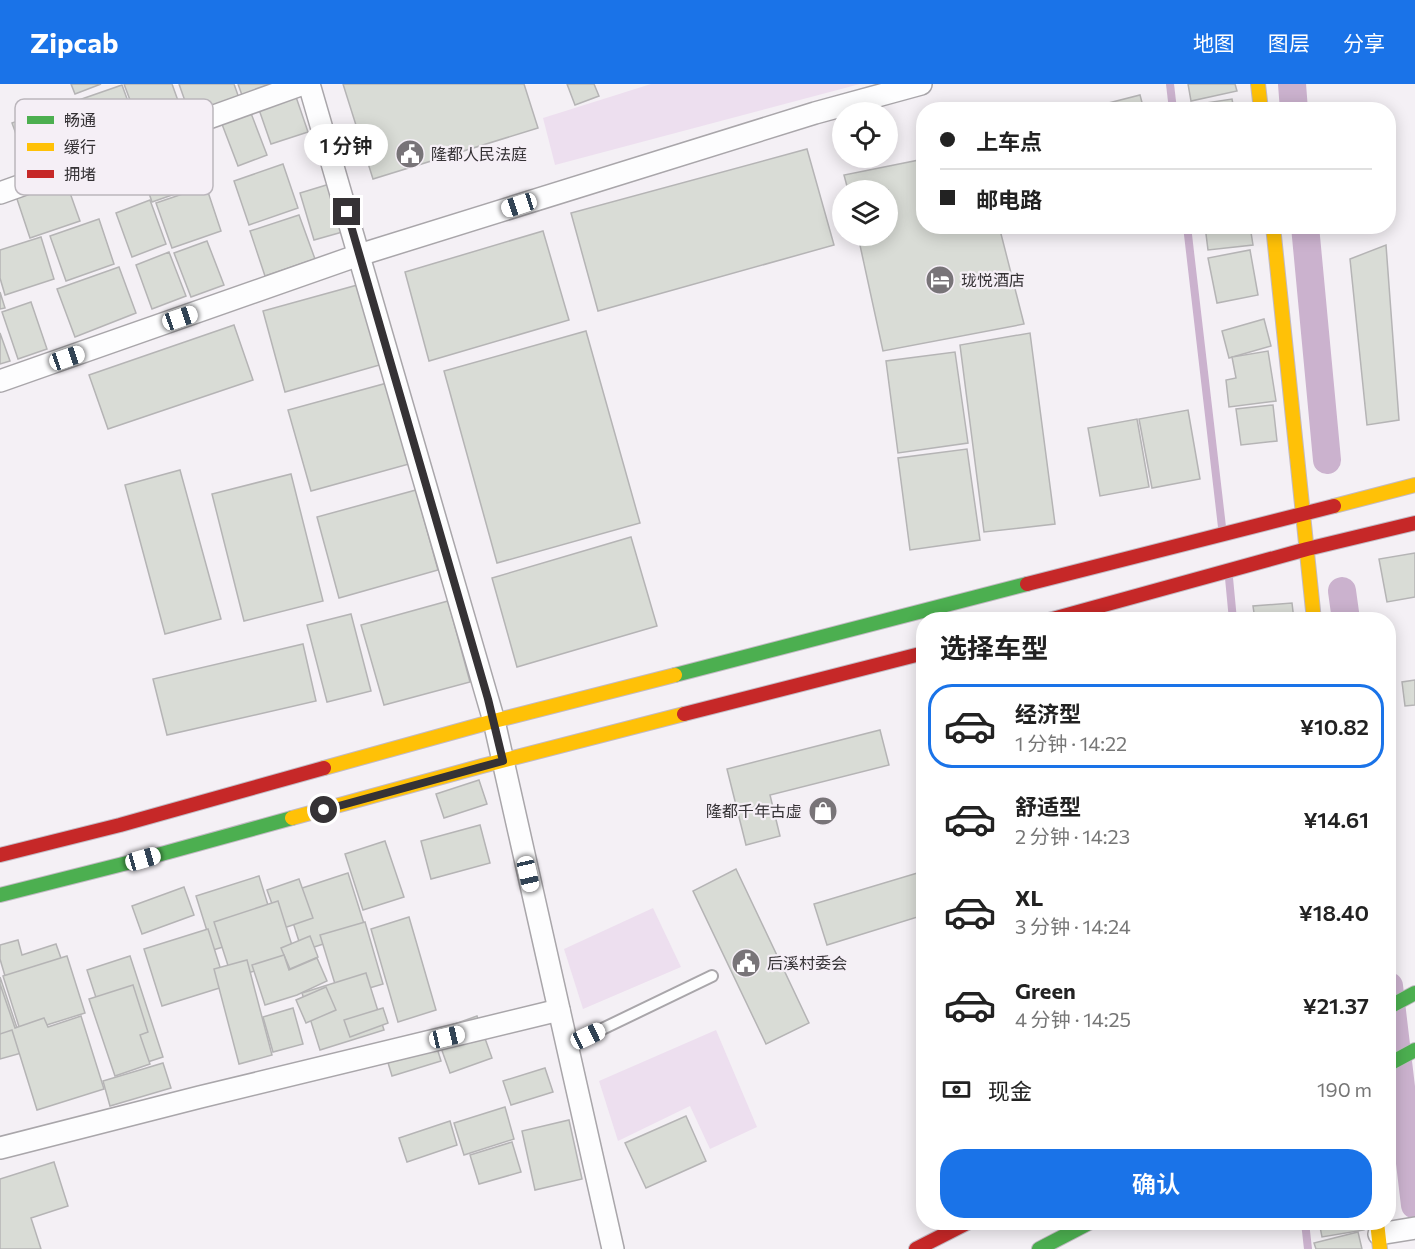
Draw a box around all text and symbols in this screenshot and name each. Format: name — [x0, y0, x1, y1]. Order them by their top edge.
text: Zipcab — [30, 25, 119, 59]
text: 地图 — [1193, 30, 1235, 55]
text: 图层 — [1268, 30, 1310, 55]
text: 分享 — [1343, 30, 1385, 55]
legend — [15, 99, 213, 195]
map controls — [832, 102, 898, 246]
button: locate — [832, 102, 898, 168]
text: 畅通 — [64, 110, 96, 129]
callout: 1 分钟 — [305, 125, 389, 167]
text: 上车点 — [976, 128, 1042, 155]
text: 1 分钟 — [320, 133, 372, 157]
text: 缓行 — [64, 137, 96, 156]
public building icon: 隆都人民法庭 — [394, 138, 426, 170]
place label: 隆都人民法庭 — [431, 144, 527, 163]
text: 拥堵 — [64, 164, 96, 183]
button: layers — [832, 180, 898, 246]
text: 邮电路 — [976, 186, 1042, 213]
car — [499, 191, 539, 219]
route end — [333, 198, 360, 225]
hotel icon: 珑悦酒店 — [924, 264, 956, 296]
place label: 珑悦酒店 — [961, 270, 1025, 289]
car — [160, 304, 200, 332]
car — [47, 344, 87, 372]
text: 选择车型 — [940, 631, 1048, 664]
icon: car — [943, 699, 997, 753]
text: 经济型 — [1015, 700, 1081, 727]
text: ¥10.82 — [1300, 713, 1369, 740]
text: 1 分钟 · 14:22 — [1015, 731, 1127, 755]
icon: car — [943, 792, 997, 846]
text: 舒适型 — [1015, 793, 1081, 820]
shop icon: 隆都千年古虚 — [807, 795, 839, 827]
route start — [310, 796, 337, 823]
place label: 隆都千年古虚 — [706, 801, 802, 820]
text: ¥14.61 — [1303, 806, 1369, 833]
text: 2 分钟 · 14:23 — [1015, 824, 1130, 848]
car — [123, 845, 163, 873]
car — [515, 854, 541, 894]
text: XL — [1015, 884, 1043, 911]
icon: car — [943, 885, 997, 939]
text: ¥18.40 — [1299, 899, 1369, 926]
text: 3 分钟 · 14:24 — [1015, 914, 1131, 938]
public building icon: 后溪村委会 — [730, 947, 762, 979]
place label: 后溪村委会 — [767, 953, 847, 972]
text: Green — [1015, 977, 1076, 1004]
icon: car — [943, 978, 997, 1032]
text: ¥21.37 — [1303, 992, 1369, 1019]
text: 4 分钟 · 14:25 — [1015, 1007, 1131, 1031]
car — [568, 1020, 608, 1052]
car — [427, 1024, 467, 1050]
icon: cash — [940, 1073, 973, 1106]
text: 现金 — [988, 1077, 1032, 1104]
text: 190 m — [1317, 1077, 1372, 1101]
button: 确认 — [940, 1149, 1372, 1218]

